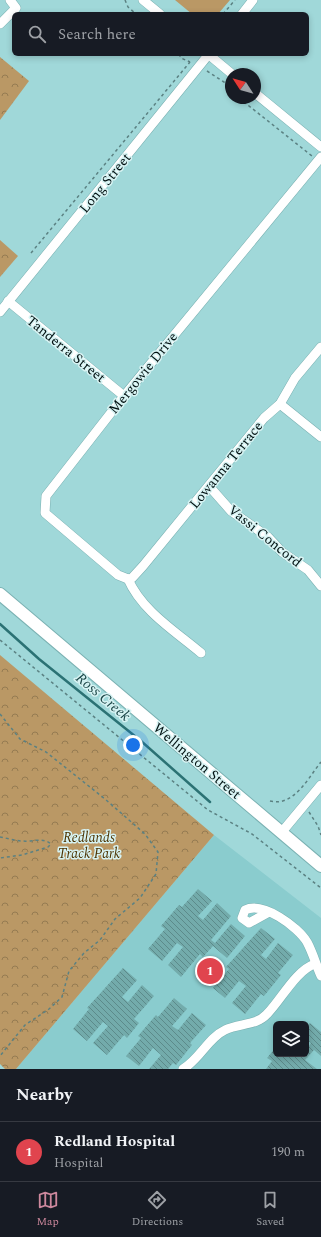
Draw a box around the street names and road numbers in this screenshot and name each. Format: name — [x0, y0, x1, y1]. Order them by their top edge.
street label: Long Street — [74, 148, 136, 218]
street label: Tanderra Street — [22, 310, 110, 388]
street label: Mergowie Drive — [103, 327, 183, 419]
street label: Lowanna Terrace — [184, 416, 268, 513]
street label: Vassi Concord — [223, 500, 307, 573]
street label: Wellington Street — [148, 718, 246, 804]

